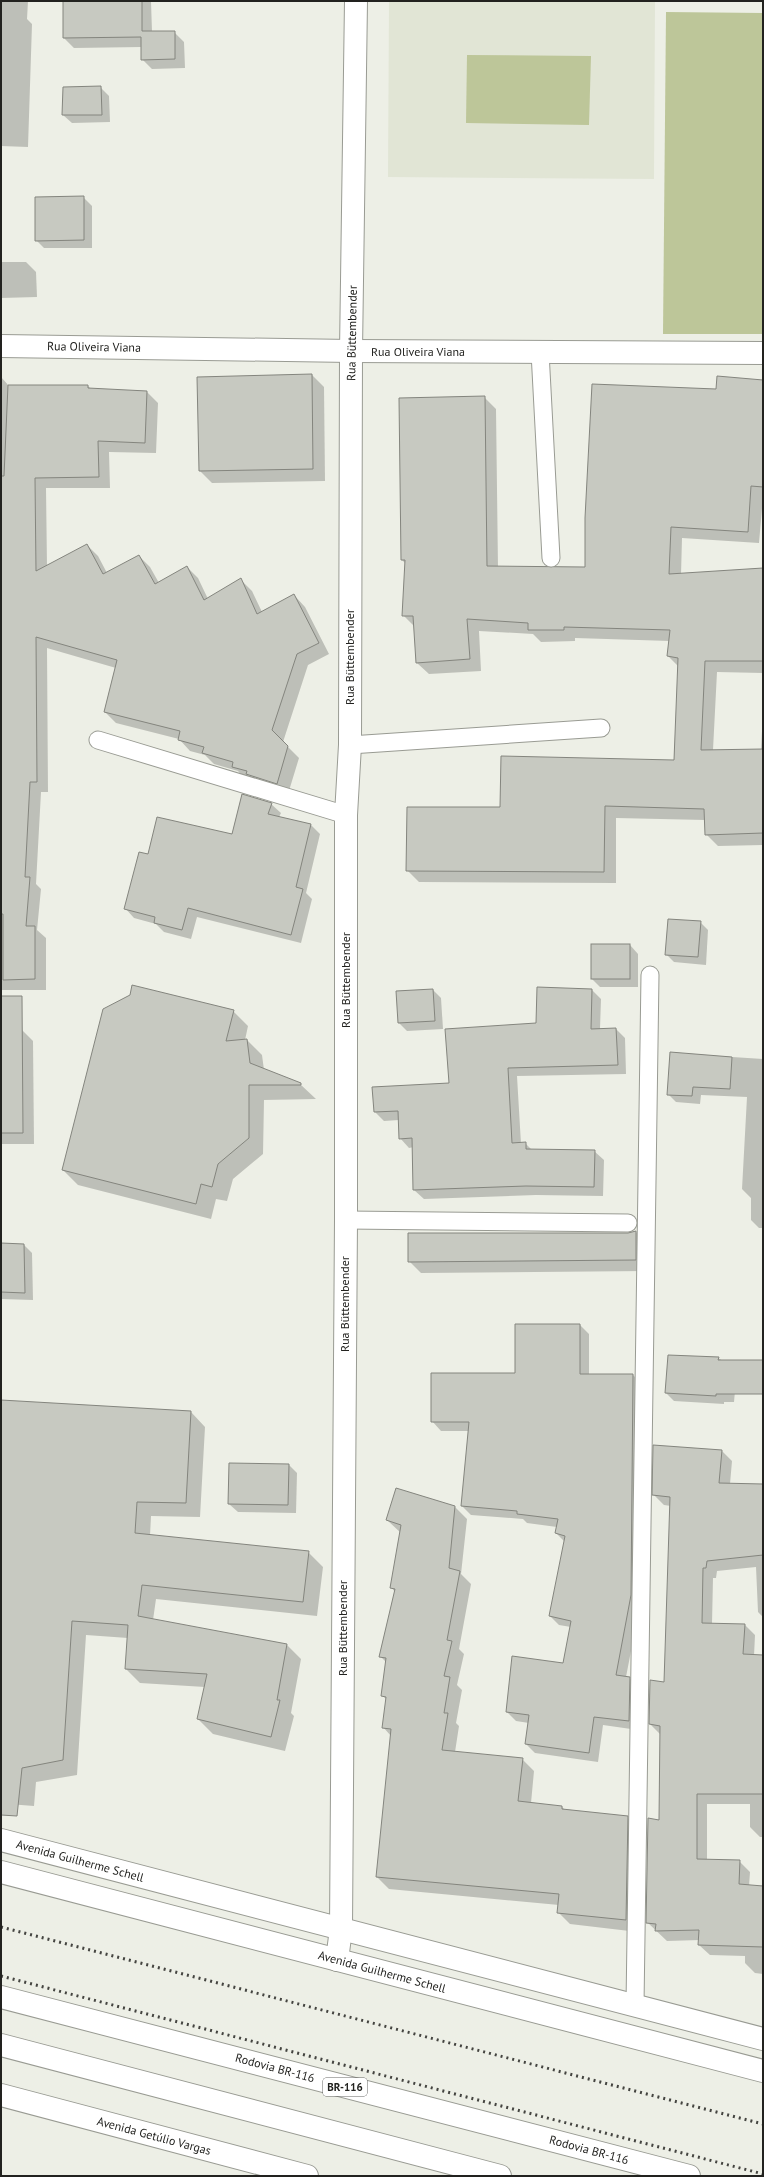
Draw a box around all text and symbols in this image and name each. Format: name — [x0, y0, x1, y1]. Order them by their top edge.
street label: Rua Büttembender — [343, 285, 360, 381]
street label: Rua Oliveira Viana — [47, 338, 141, 355]
street label: Rua Oliveira Viana — [371, 344, 465, 359]
street label: Rua Büttembender — [342, 609, 357, 705]
street label: Rua Büttembender — [338, 932, 353, 1028]
street label: Rua Büttembender — [337, 1256, 352, 1352]
street label: Rua Büttembender — [335, 1580, 350, 1676]
street label: Avenida Guilherme Schell — [15, 1836, 146, 1885]
street label: Avenida Guilherme Schell — [317, 1947, 448, 1996]
street label: Rodovia BR-116 — [234, 2050, 316, 2085]
road number: BR-116 — [323, 2078, 367, 2096]
street label: Avenida Getúlio Vargas — [95, 2113, 213, 2158]
street label: Rodovia BR-116 — [548, 2132, 630, 2167]

